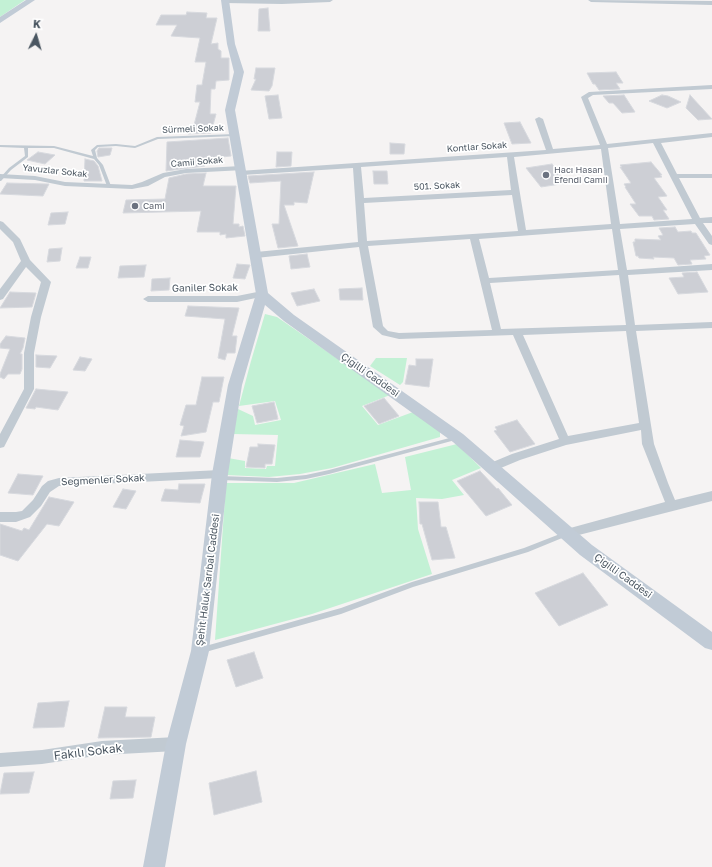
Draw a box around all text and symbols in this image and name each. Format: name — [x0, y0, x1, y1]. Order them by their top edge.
north arrow — [16, 16, 56, 56]
text: K — [33, 17, 42, 30]
street label: Sürmeli Sokak — [162, 123, 224, 135]
street label: Kontlar Sokak — [446, 140, 508, 154]
street label: Camii Sokak — [170, 154, 224, 170]
street label: Yavuzlar Sokak — [22, 162, 88, 180]
place label: Hacı Hasan Efendi Camii — [554, 165, 608, 186]
marker: Hacı Hasan Efendi Camii — [541, 170, 551, 180]
street label: 501. Sokak — [414, 179, 460, 193]
marker: Cami — [130, 201, 140, 211]
place label: Cami — [143, 201, 165, 211]
street label: Ganiler Sokak — [172, 281, 238, 295]
street label: Çiğilli Caddesi — [339, 350, 401, 400]
street label: Seğmenler Sokak — [61, 472, 145, 488]
street label: Şehit Haluk Sarıbal Caddesi — [194, 513, 222, 647]
street label: Çiğilli Caddesi — [592, 551, 654, 601]
street label: Fakılı Sokak — [53, 741, 123, 763]

